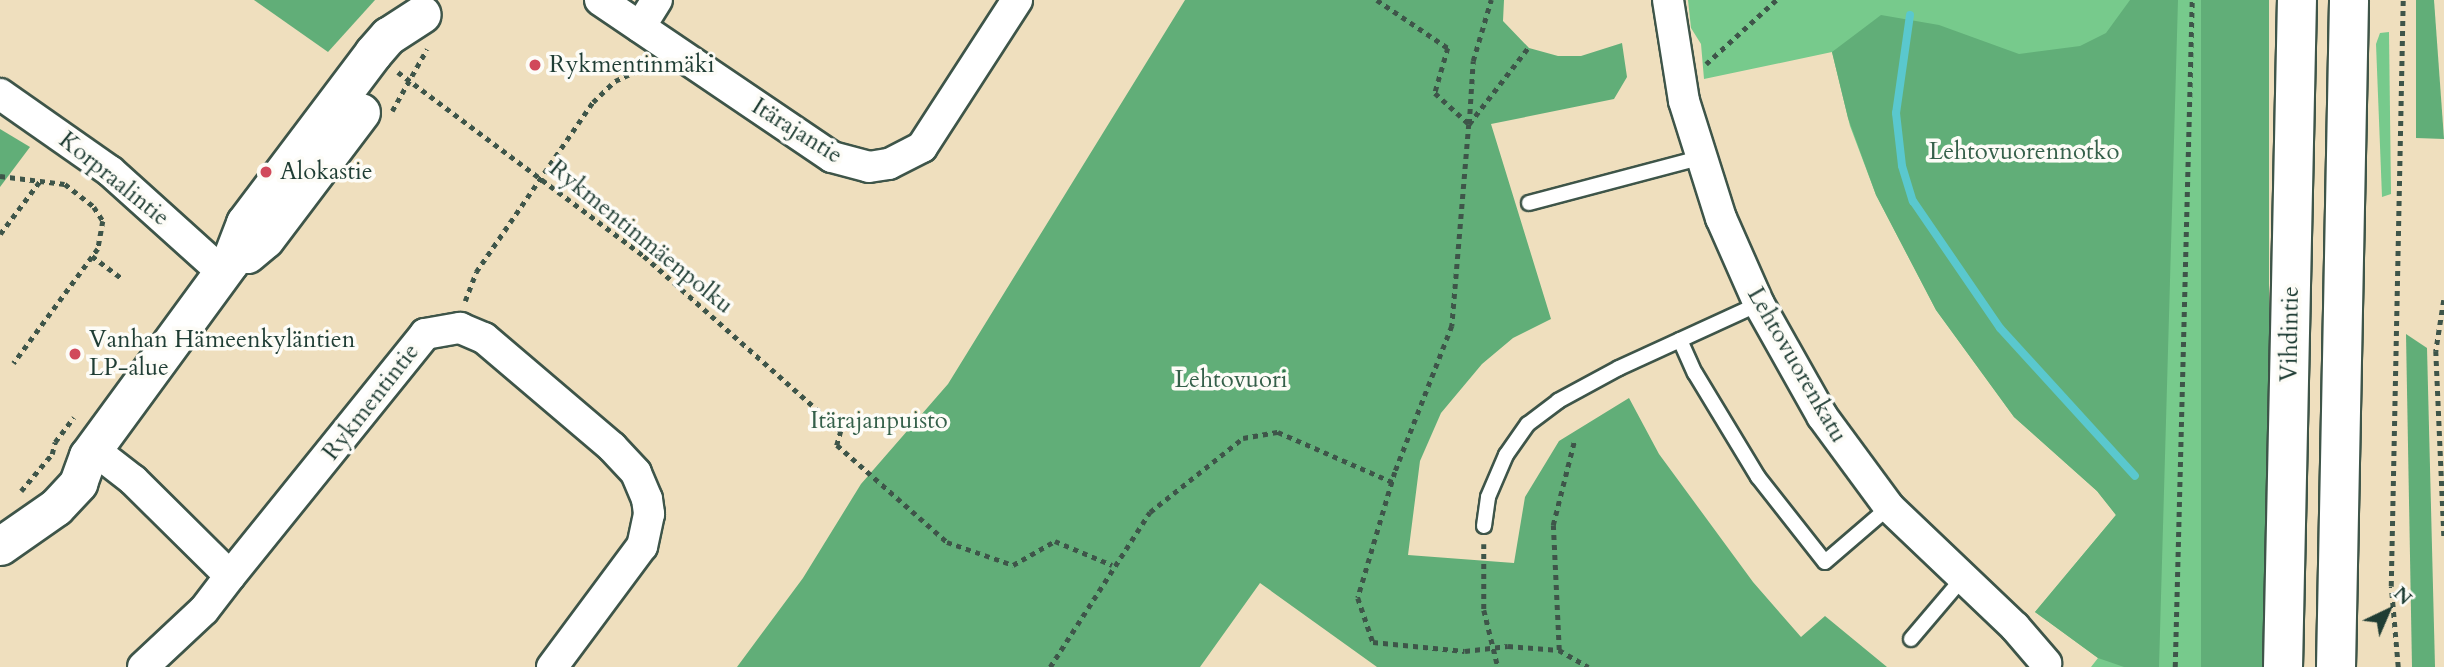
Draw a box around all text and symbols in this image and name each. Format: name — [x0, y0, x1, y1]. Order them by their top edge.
place label: Rykmentinmäki — [549, 51, 714, 79]
marker: Rykmentinmäki — [527, 57, 543, 73]
street label: Itärajantie — [746, 92, 848, 170]
street label: Korpraalintie — [53, 126, 175, 232]
park label: Lehtovuorennotko — [1929, 138, 2119, 166]
street label: Rykmentinmäenpolku — [543, 154, 739, 320]
place label: Alokastie — [280, 158, 373, 186]
marker: Alokastie — [258, 164, 274, 180]
street label: Lehtovuorenkatu — [1741, 282, 1853, 448]
street label: Vihdintie — [2275, 286, 2305, 382]
place label: Vanhan Hämeenkyläntien LP-alue — [89, 326, 355, 382]
street label: Rykmentintie — [316, 338, 426, 466]
marker: Vanhan Hämeenkyläntien LP-alue — [67, 346, 83, 362]
park label: Lehtovuori — [1175, 366, 1287, 394]
park label: Itärajanpuisto — [810, 407, 948, 435]
north arrow — [2353, 576, 2423, 646]
text: N — [2388, 581, 2418, 611]

